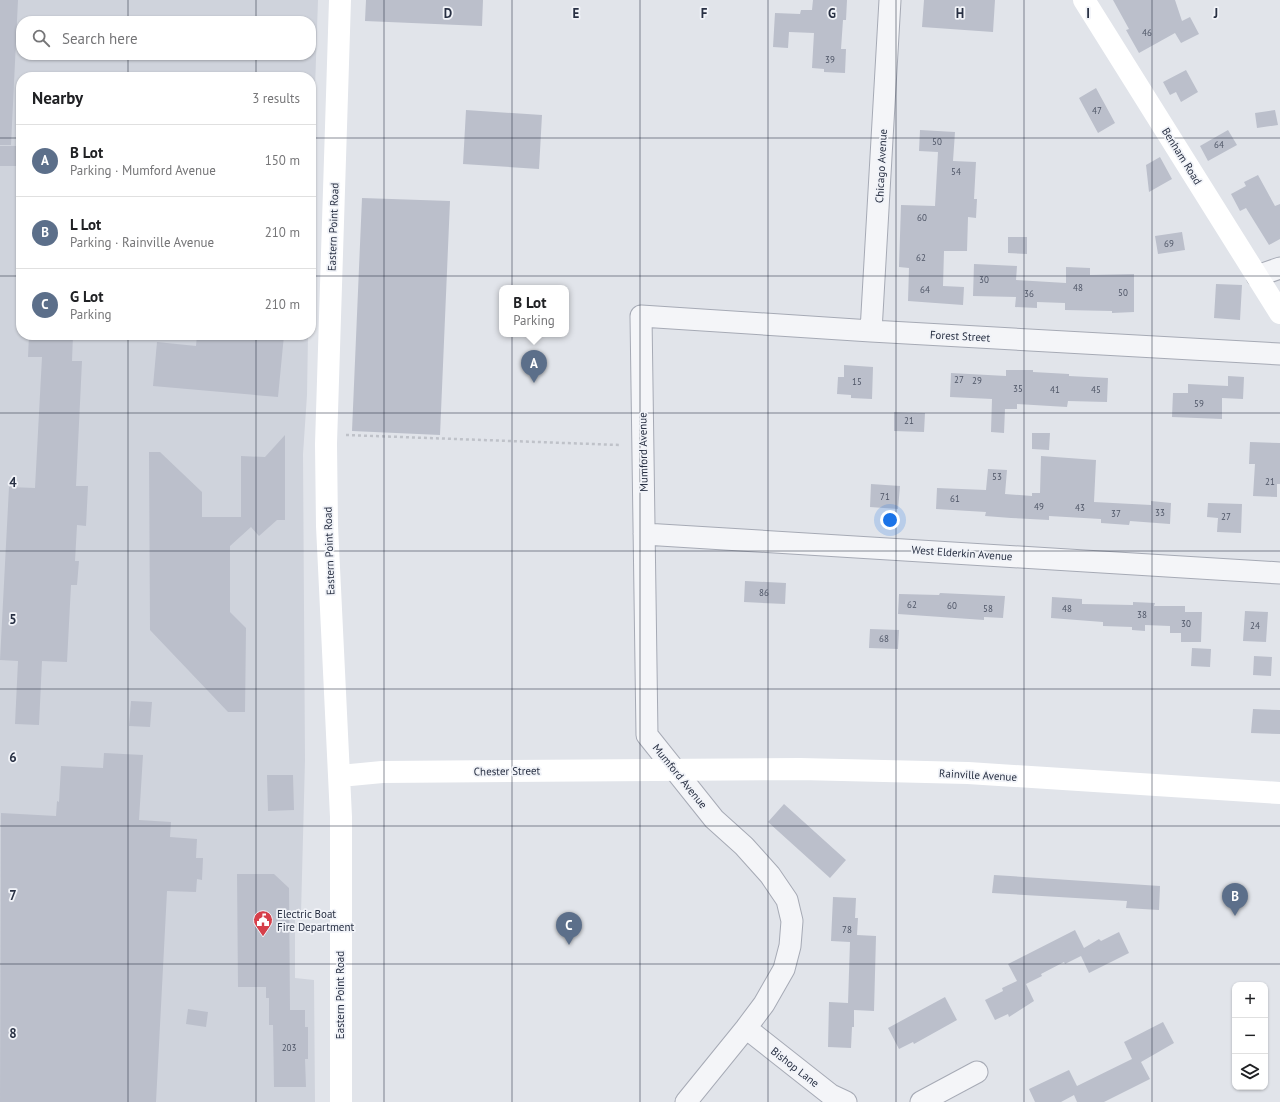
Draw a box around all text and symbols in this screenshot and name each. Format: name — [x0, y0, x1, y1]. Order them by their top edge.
text: D — [444, 5, 452, 22]
text: E — [573, 5, 580, 22]
text: F — [701, 5, 708, 22]
text: G — [828, 5, 836, 22]
text: H — [956, 5, 964, 22]
text: I — [1086, 5, 1090, 22]
text: J — [1213, 5, 1218, 22]
search box — [16, 16, 316, 60]
icon: search — [30, 27, 52, 49]
house number: 46 — [1142, 27, 1152, 38]
text: Search here — [62, 29, 138, 48]
house number: 39 — [825, 54, 835, 65]
text: Nearby — [32, 87, 83, 109]
text: 3 results — [252, 90, 300, 107]
house number: 47 — [1092, 105, 1102, 116]
street label: Benham Road — [1159, 125, 1205, 187]
street label: Chicago Avenue — [872, 128, 890, 204]
house number: 50 — [932, 136, 942, 147]
house number: 64 — [1214, 139, 1224, 150]
text: B Lot — [70, 143, 103, 162]
text: A — [41, 152, 49, 169]
text: 150 m — [265, 152, 300, 169]
text: Parking · Mumford Avenue — [70, 162, 216, 179]
house number: 54 — [951, 166, 961, 177]
street label: Eastern Point Road — [324, 182, 342, 271]
house number: 60 — [917, 212, 927, 223]
text: L Lot — [70, 215, 101, 234]
text: B — [41, 224, 49, 241]
text: 210 m — [265, 224, 300, 241]
text: Parking · Rainville Avenue — [70, 234, 214, 251]
house number: 69 — [1164, 238, 1174, 249]
house number: 62 — [916, 252, 926, 263]
house number: 30 — [979, 274, 989, 285]
house number: 48 — [1073, 282, 1083, 293]
house number: 64 — [920, 284, 930, 295]
popup — [499, 285, 569, 337]
text: G Lot — [70, 287, 103, 306]
house number: 50 — [1118, 287, 1128, 298]
house number: 36 — [1024, 288, 1034, 299]
text: B Lot — [513, 293, 546, 312]
text: C — [41, 296, 49, 313]
text: 210 m — [265, 296, 300, 313]
text: Parking — [70, 306, 111, 323]
text: Parking — [513, 312, 555, 329]
street label: Forest Street — [930, 327, 991, 345]
pin: A — [521, 350, 547, 383]
house number: 27 — [954, 374, 964, 385]
house number: 29 — [972, 375, 982, 386]
house number: 15 — [852, 376, 862, 387]
house number: 35 — [1013, 383, 1023, 394]
house number: 41 — [1050, 384, 1060, 395]
house number: 45 — [1091, 384, 1101, 395]
house number: 59 — [1194, 398, 1204, 409]
street label: Mumford Avenue — [635, 412, 651, 492]
house number: 21 — [904, 415, 914, 426]
house number: 53 — [992, 471, 1002, 482]
text: 4 — [9, 474, 17, 491]
house number: 21 — [1265, 476, 1275, 487]
house number: 71 — [880, 491, 890, 502]
house number: 61 — [950, 493, 960, 504]
house number: 49 — [1034, 501, 1044, 512]
house number: 43 — [1075, 502, 1085, 513]
street label: Eastern Point Road — [320, 506, 338, 595]
house number: 33 — [1155, 507, 1165, 518]
house number: 37 — [1111, 508, 1121, 519]
your location — [880, 510, 900, 530]
house number: 27 — [1221, 511, 1231, 522]
street label: West Elderkin Avenue — [911, 542, 1013, 564]
house number: 86 — [759, 587, 769, 598]
house number: 62 — [907, 599, 917, 610]
house number: 60 — [947, 600, 957, 611]
house number: 58 — [983, 603, 993, 614]
house number: 48 — [1062, 603, 1072, 614]
house number: 38 — [1137, 609, 1147, 620]
text: 5 — [9, 611, 17, 628]
house number: 30 — [1181, 618, 1191, 629]
house number: 24 — [1250, 620, 1260, 631]
house number: 68 — [879, 633, 889, 644]
street label: Mumford Avenue — [650, 741, 711, 812]
text: 6 — [9, 749, 17, 766]
street label: Chester Street — [474, 763, 541, 779]
street label: Rainville Avenue — [939, 766, 1018, 784]
pin: B — [1222, 883, 1248, 916]
text: 7 — [9, 887, 17, 904]
place label: Electric Boat Fire Department — [277, 907, 354, 934]
public building icon: Electric Boat Fire Department — [252, 909, 274, 937]
pin: C — [556, 912, 582, 945]
house number: 78 — [842, 924, 852, 935]
street label: Eastern Point Road — [333, 951, 347, 1039]
map controls — [1232, 982, 1268, 1090]
button: + — [1232, 982, 1268, 1018]
button: − — [1232, 1018, 1268, 1054]
text: 8 — [9, 1025, 17, 1042]
house number: 203 — [282, 1042, 296, 1053]
street label: Bishop Lane — [768, 1044, 822, 1090]
button: layers — [1232, 1054, 1268, 1090]

